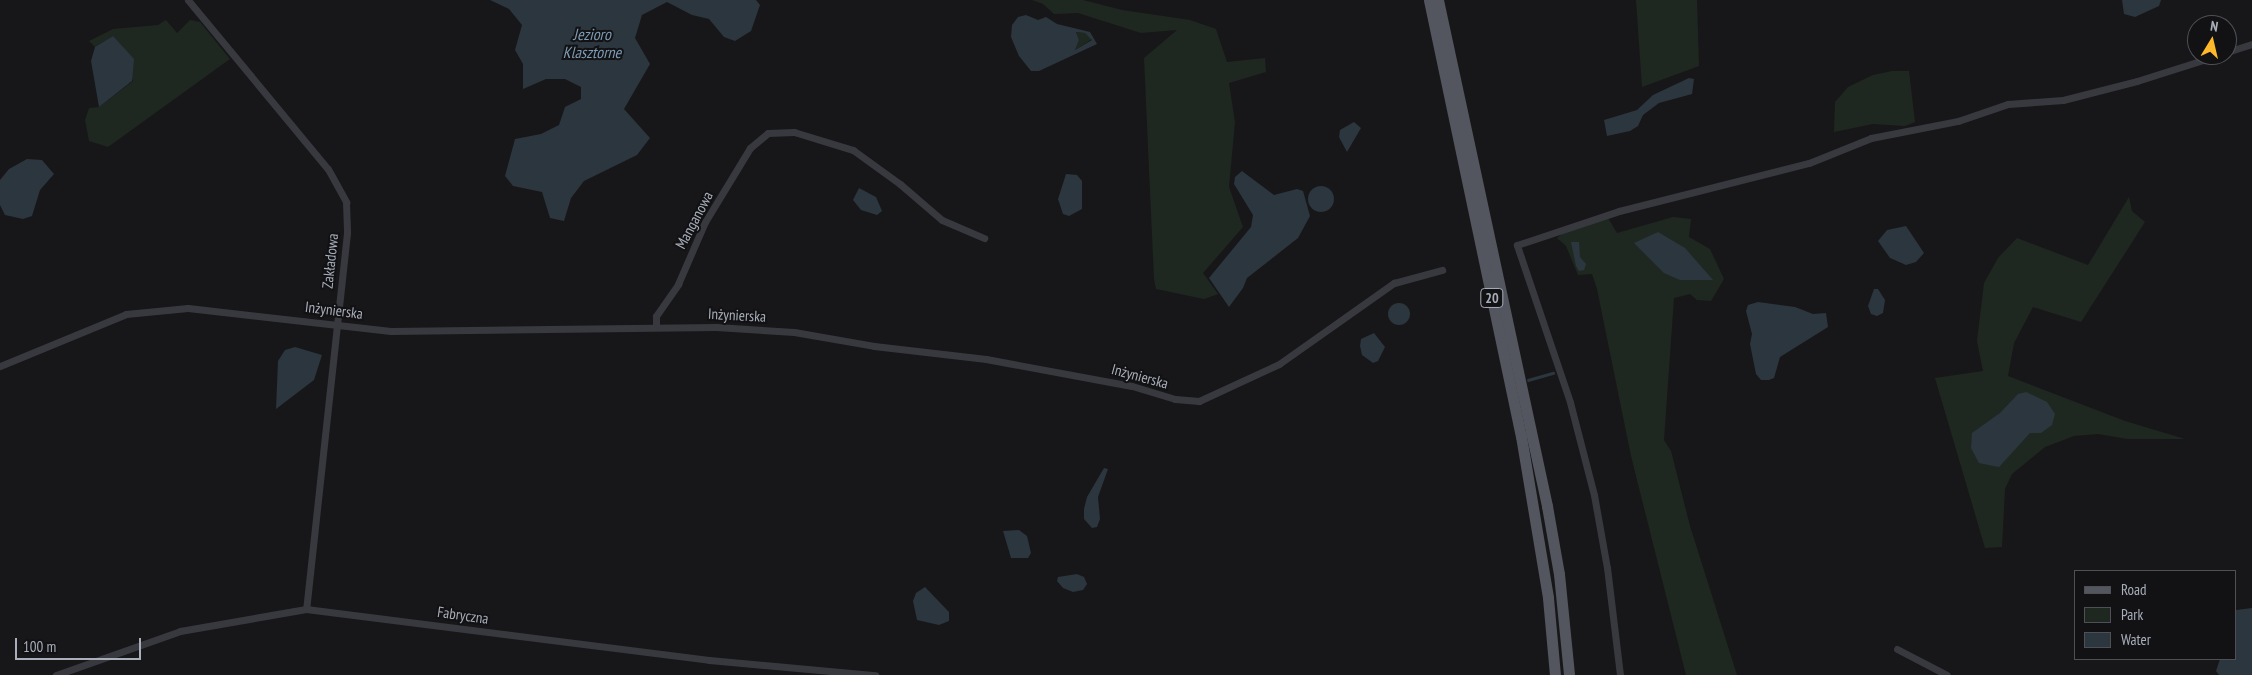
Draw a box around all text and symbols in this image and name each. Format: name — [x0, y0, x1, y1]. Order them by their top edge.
north arrow — [2187, 15, 2237, 65]
text: N — [2209, 17, 2219, 36]
water label: Jezioro Klasztorne — [563, 24, 621, 62]
street label: Manganowa — [671, 188, 717, 252]
street label: Zakładowa — [318, 233, 342, 289]
road number: 20 — [1480, 286, 1504, 310]
street label: Inżynierska — [304, 298, 364, 322]
street label: Inżynierska — [708, 304, 766, 326]
street label: Inżynierska — [1110, 360, 1170, 392]
legend — [2074, 570, 2237, 660]
text: Road — [2121, 580, 2147, 599]
street label: Fabryczna — [436, 602, 490, 628]
text: Park — [2121, 605, 2143, 624]
scale bar — [18, 628, 144, 660]
text: Water — [2121, 630, 2151, 649]
text: 100 m — [23, 637, 56, 656]

